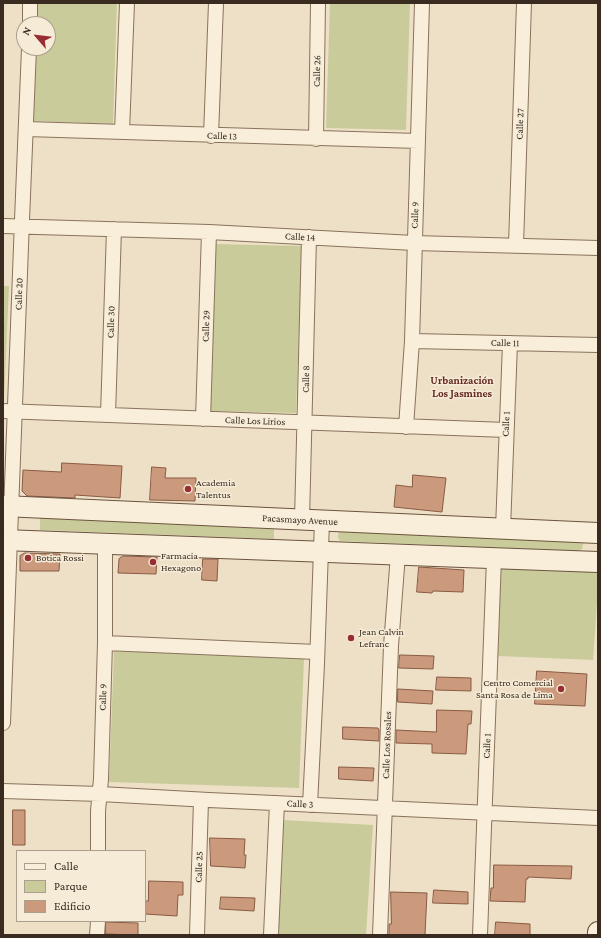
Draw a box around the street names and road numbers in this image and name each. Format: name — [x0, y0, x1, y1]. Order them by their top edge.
street label: Calle 26 — [311, 55, 323, 87]
street label: Calle 27 — [513, 108, 527, 140]
street label: Calle 13 — [207, 129, 237, 143]
street label: Calle 9 — [409, 201, 421, 229]
street label: Calle 14 — [284, 230, 316, 244]
street label: Calle 20 — [12, 278, 26, 310]
street label: Calle 30 — [104, 306, 118, 338]
street label: Calle 29 — [199, 310, 213, 342]
street label: Calle 11 — [491, 337, 519, 349]
street label: Calle 8 — [300, 365, 312, 393]
street label: Calle 1 — [500, 411, 512, 437]
street label: Calle Los Lirios — [225, 414, 285, 428]
street label: Pacasmayo Avenue — [262, 512, 338, 528]
street label: Calle 9 — [97, 683, 109, 711]
street label: Calle Los Rosales — [380, 711, 394, 779]
street label: Calle 1 — [480, 733, 494, 759]
street label: Calle 3 — [286, 797, 314, 811]
street label: Calle 25 — [192, 851, 206, 883]

